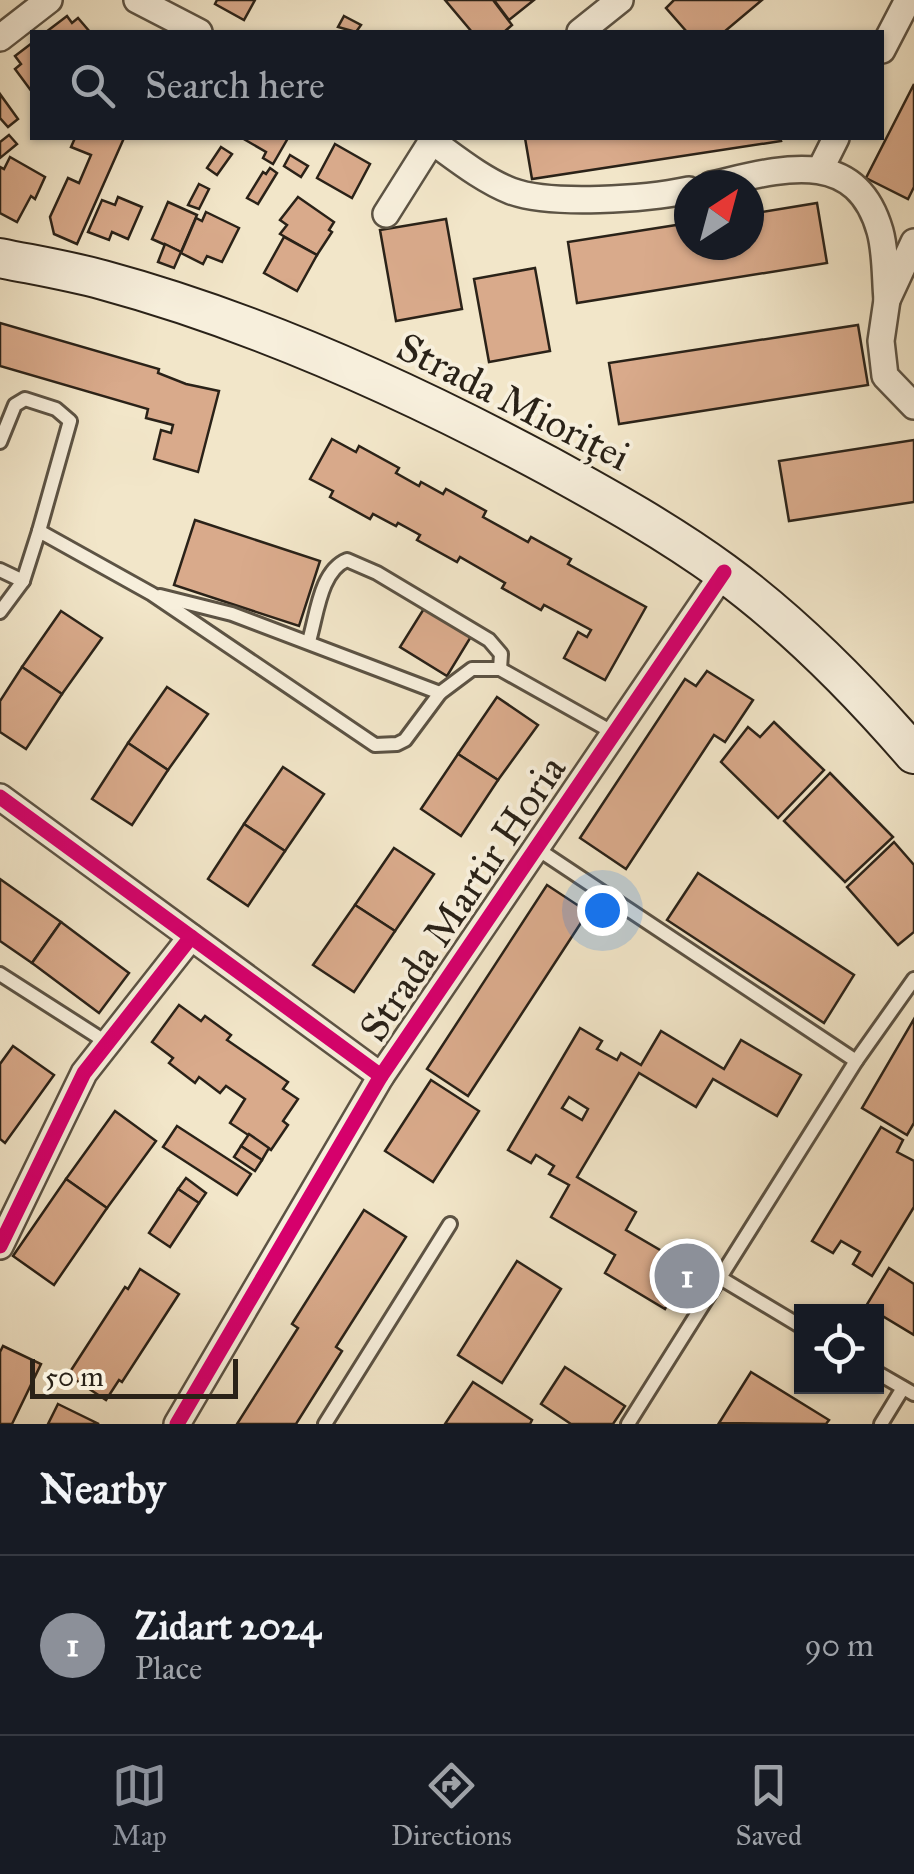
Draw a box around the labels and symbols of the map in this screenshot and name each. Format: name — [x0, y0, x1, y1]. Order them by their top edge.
north arrow — [674, 170, 764, 260]
street label: Strada Mioriței — [389, 322, 638, 481]
street label: Strada Martir Horia — [349, 746, 576, 1050]
your location — [577, 885, 628, 936]
pin: 1 — [654, 1238, 720, 1314]
scale bar — [30, 1354, 238, 1398]

